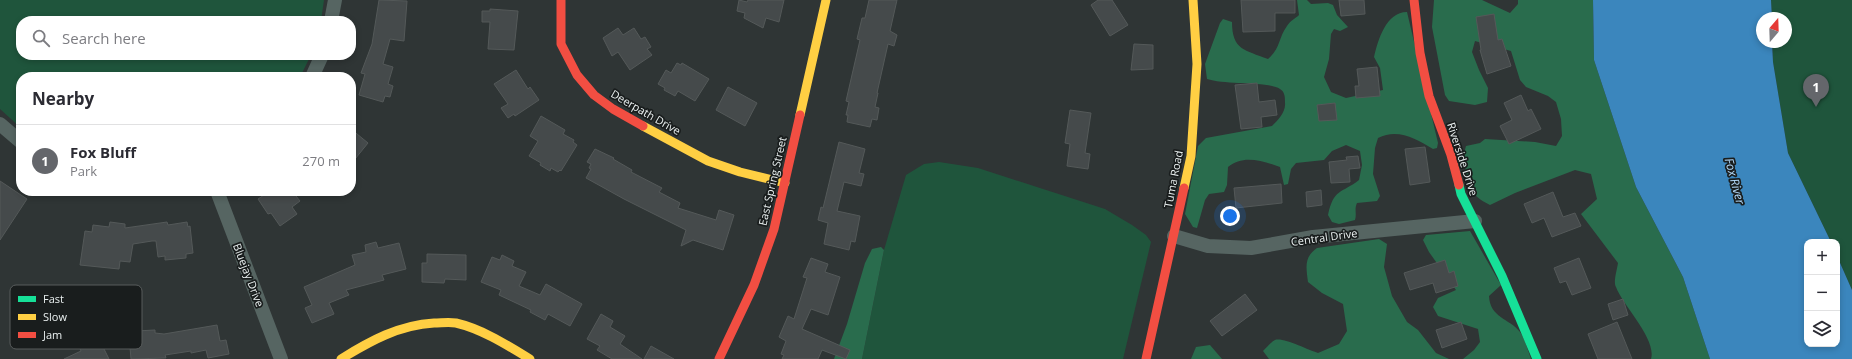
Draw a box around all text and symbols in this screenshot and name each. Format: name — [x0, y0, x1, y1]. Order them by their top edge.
north arrow — [1756, 12, 1792, 48]
search box — [16, 16, 356, 60]
icon: search — [30, 27, 52, 49]
text: Search here — [62, 28, 146, 48]
pin: 1 — [1803, 74, 1829, 107]
street label: Deerpath Drive — [608, 86, 684, 138]
text: Nearby — [32, 87, 94, 110]
street label: Riverside Drive — [1444, 120, 1482, 198]
street label: East Spring Street — [755, 135, 790, 227]
text: Fox Bluff — [70, 142, 136, 162]
street label: Tuma Road — [1160, 149, 1186, 209]
text: 1 — [41, 152, 49, 170]
text: 270 m — [302, 152, 340, 170]
water label: Fox River — [1721, 156, 1750, 207]
text: Park — [70, 162, 97, 180]
your location — [1220, 206, 1240, 226]
street label: Central Drive — [1290, 225, 1358, 249]
map controls — [1804, 239, 1840, 347]
button: + — [1804, 239, 1840, 275]
street label: Bluejay Drive — [230, 241, 268, 309]
button: − — [1804, 275, 1840, 311]
legend — [10, 285, 142, 349]
text: Fast — [43, 291, 64, 306]
text: Slow — [43, 309, 67, 324]
button: layers — [1804, 311, 1840, 347]
text: Jam — [42, 327, 62, 342]

